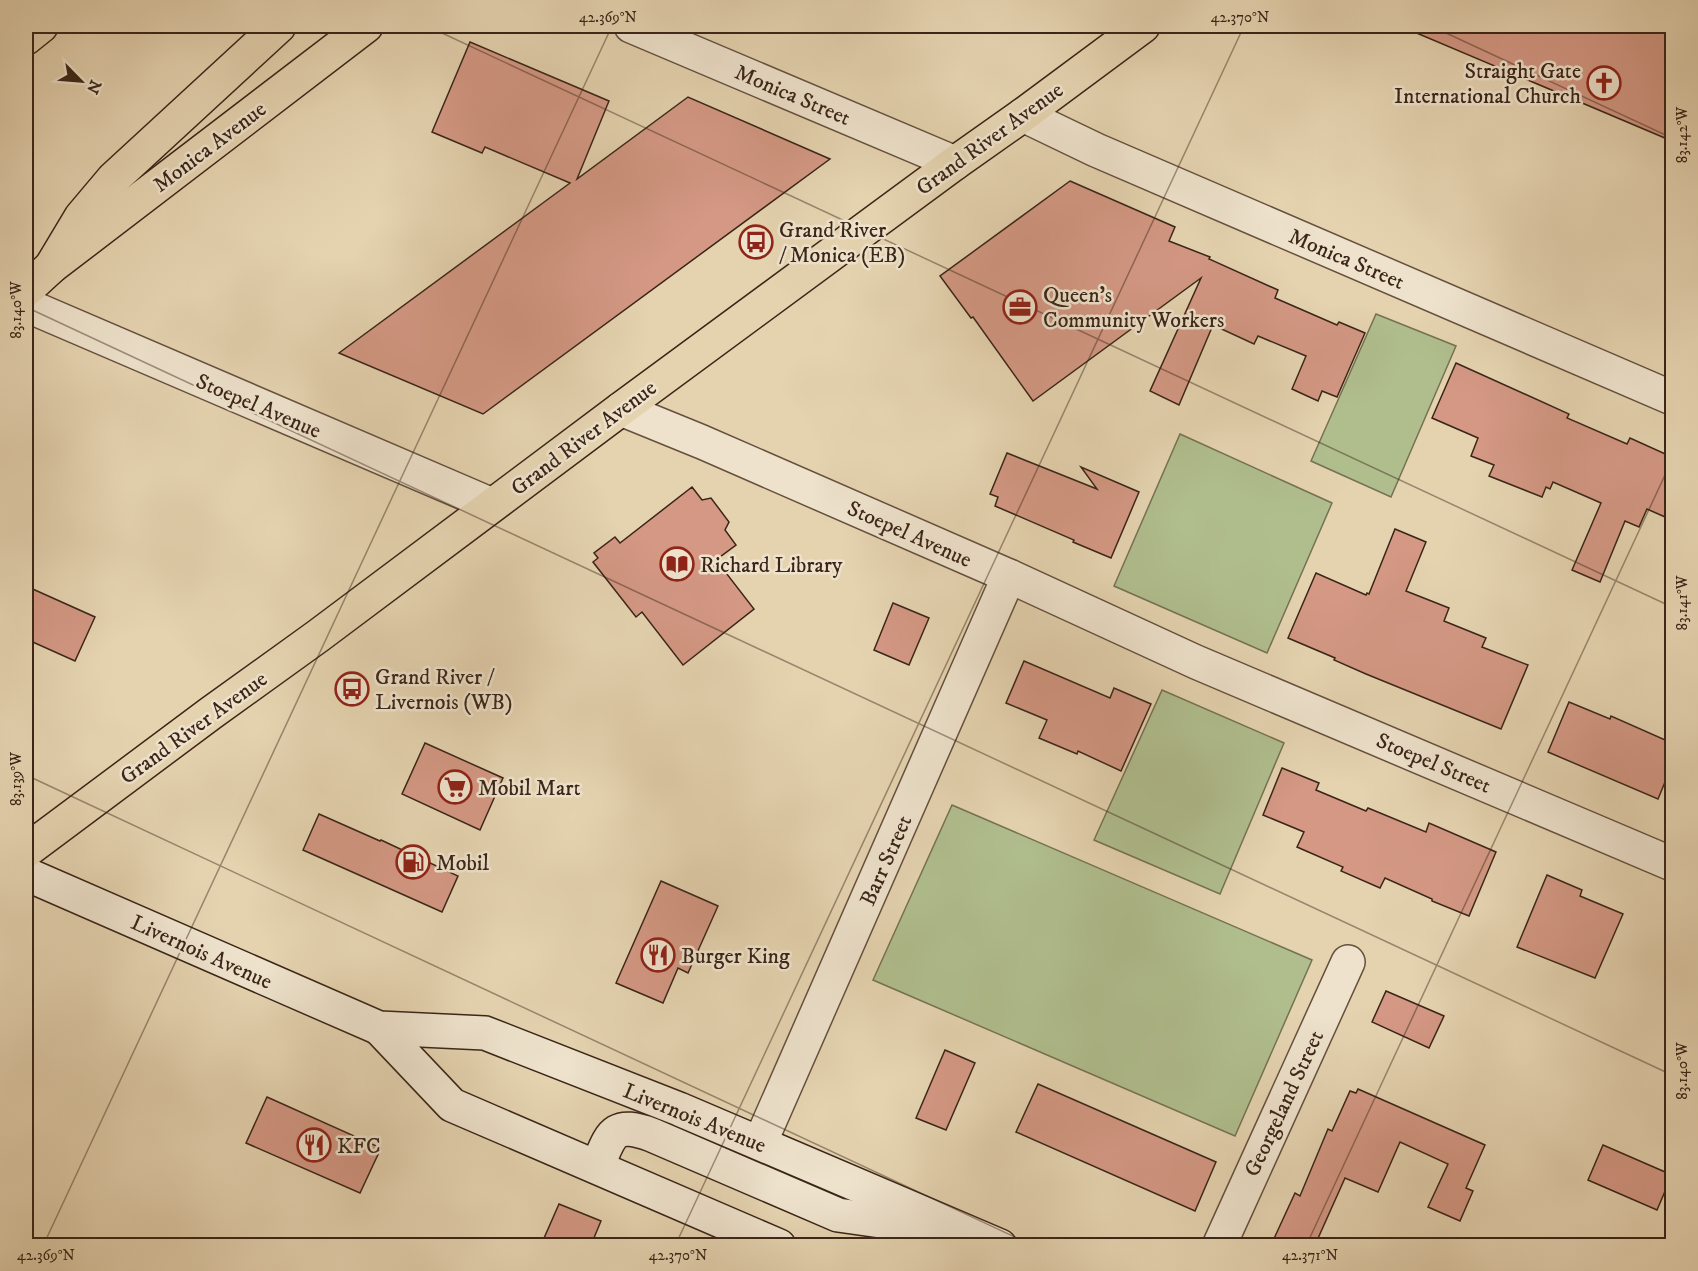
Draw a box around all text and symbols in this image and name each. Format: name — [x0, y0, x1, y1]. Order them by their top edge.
text: 42.369°N — [579, 8, 637, 27]
text: 42.370°N — [1211, 8, 1269, 27]
north arrow — [51, 51, 111, 111]
place label: Straight Gate International Church — [1394, 58, 1581, 110]
street label: Monica Street — [730, 59, 854, 132]
church icon: Straight Gate International Church — [1586, 65, 1622, 101]
text: N — [82, 77, 106, 97]
street label: Grand River Avenue — [911, 77, 1069, 202]
street label: Monica Avenue — [148, 96, 272, 198]
text: 83.142°W — [1673, 106, 1692, 163]
place label: Grand River / Monica (EB) — [779, 217, 905, 269]
street label: Monica Street — [1284, 223, 1408, 296]
bus stop icon: Grand River / Monica (EB) — [738, 224, 774, 260]
text: 83.140°W — [7, 281, 26, 339]
place label: Queen's Community Workers — [1043, 282, 1224, 334]
office icon: Queen's Community Workers — [1002, 289, 1038, 325]
street label: Stoepel Avenue — [192, 368, 325, 445]
street label: Grand River Avenue — [506, 375, 662, 502]
street label: Stoepel Avenue — [843, 495, 976, 574]
library icon: Richard Library — [659, 546, 695, 582]
place label: Richard Library — [700, 552, 843, 579]
text: 83.141°W — [1673, 575, 1692, 630]
place label: Grand River / Livernois (WB) — [375, 664, 513, 716]
street label: Grand River Avenue — [115, 666, 273, 791]
bus stop icon: Grand River / Livernois (WB) — [334, 671, 370, 707]
street label: Stoepel Street — [1372, 727, 1495, 800]
text: 83.139°W — [7, 752, 26, 806]
supermarket icon: Mobil Mart — [437, 769, 473, 805]
place label: Mobil Mart — [478, 775, 580, 802]
street label: Barr Street — [854, 811, 918, 910]
fuel station icon: Mobil — [395, 844, 431, 880]
place label: Mobil — [436, 850, 489, 877]
street label: Livernois Avenue — [127, 909, 276, 996]
restaurant icon: Burger King — [640, 937, 676, 973]
place label: Burger King — [681, 943, 790, 970]
street label: Georgeland Street — [1239, 1026, 1330, 1181]
text: 83.140°W — [1673, 1042, 1692, 1100]
street label: Livernois Avenue — [619, 1077, 770, 1159]
restaurant icon: KFC — [296, 1127, 332, 1163]
place label: KFC — [337, 1133, 381, 1160]
text: 42.369°N — [17, 1246, 75, 1265]
text: 42.370°N — [649, 1246, 707, 1265]
text: 42.371°N — [1282, 1246, 1338, 1265]

